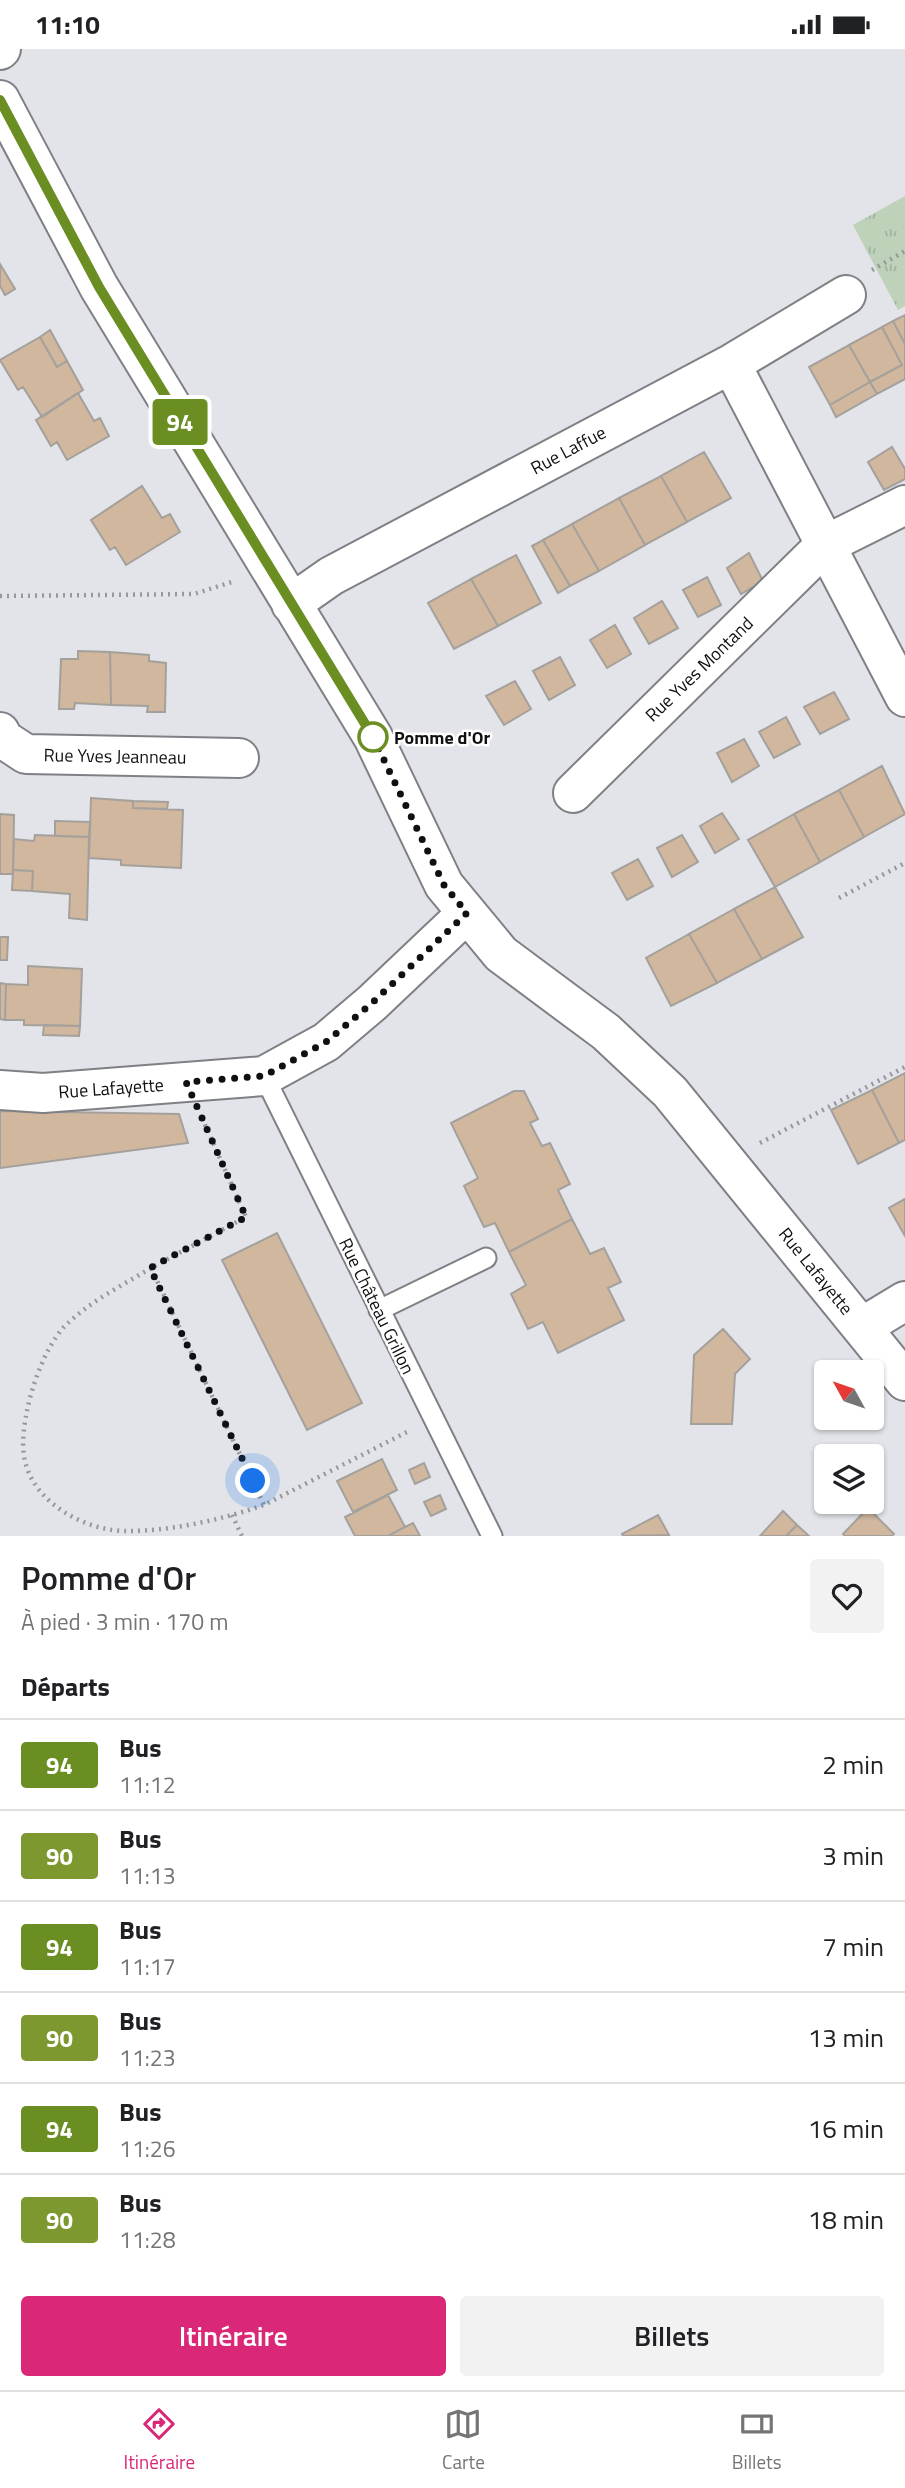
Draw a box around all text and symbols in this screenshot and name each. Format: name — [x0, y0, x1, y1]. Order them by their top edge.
text: 11:10 — [35, 5, 100, 44]
line badge: 94 — [148, 399, 212, 445]
text: 94 — [167, 404, 193, 440]
street label: Rue Laffue — [526, 419, 610, 481]
street label: Rue Yves Montand — [639, 610, 759, 728]
marker: Pomme d'Or — [358, 722, 388, 752]
place label: Pomme d'Or — [394, 724, 490, 751]
street label: Rue Yves Jeanneau — [43, 741, 187, 771]
street label: Rue Lafayette — [57, 1071, 165, 1105]
street label: Rue Lafayette — [772, 1222, 860, 1320]
street label: Rue Château Grillon — [332, 1233, 422, 1379]
north arrow — [814, 1360, 884, 1430]
map controls — [814, 1360, 884, 1514]
button: layers — [814, 1444, 884, 1514]
your location — [235, 1463, 270, 1498]
text: Pomme d'Or — [21, 1553, 196, 1603]
button: heart — [810, 1559, 884, 1633]
text: À pied · 3 min · 170 m — [21, 1604, 228, 1639]
text: Départs — [21, 1667, 110, 1706]
text: Bus — [119, 1728, 161, 1767]
text: 2 min — [822, 1745, 884, 1784]
text: 94 — [46, 1747, 73, 1783]
text: 11:12 — [119, 1767, 176, 1802]
text: Bus — [119, 1819, 161, 1858]
text: 3 min — [822, 1836, 884, 1875]
text: 90 — [46, 1838, 73, 1874]
text: 11:13 — [119, 1858, 176, 1893]
text: Bus — [119, 1910, 161, 1949]
text: 7 min — [822, 1927, 884, 1966]
text: 94 — [46, 1929, 73, 1965]
text: 11:17 — [119, 1949, 176, 1984]
text: Bus — [119, 2001, 161, 2040]
text: 13 min — [808, 2018, 884, 2057]
text: 90 — [46, 2020, 73, 2056]
text: 11:23 — [119, 2040, 176, 2075]
text: Bus — [119, 2092, 161, 2131]
text: 16 min — [808, 2109, 884, 2148]
text: 94 — [46, 2111, 73, 2147]
text: 11:26 — [119, 2131, 176, 2166]
text: Bus — [119, 2183, 161, 2222]
text: 18 min — [808, 2200, 884, 2239]
text: 90 — [46, 2202, 73, 2238]
text: 11:28 — [119, 2222, 176, 2257]
button: Itinéraire — [21, 2296, 446, 2376]
button: Billets — [460, 2296, 884, 2376]
tab: Itinéraire — [124, 2405, 195, 2476]
tab: Carte — [442, 2405, 485, 2476]
tab: Billets — [732, 2405, 781, 2476]

